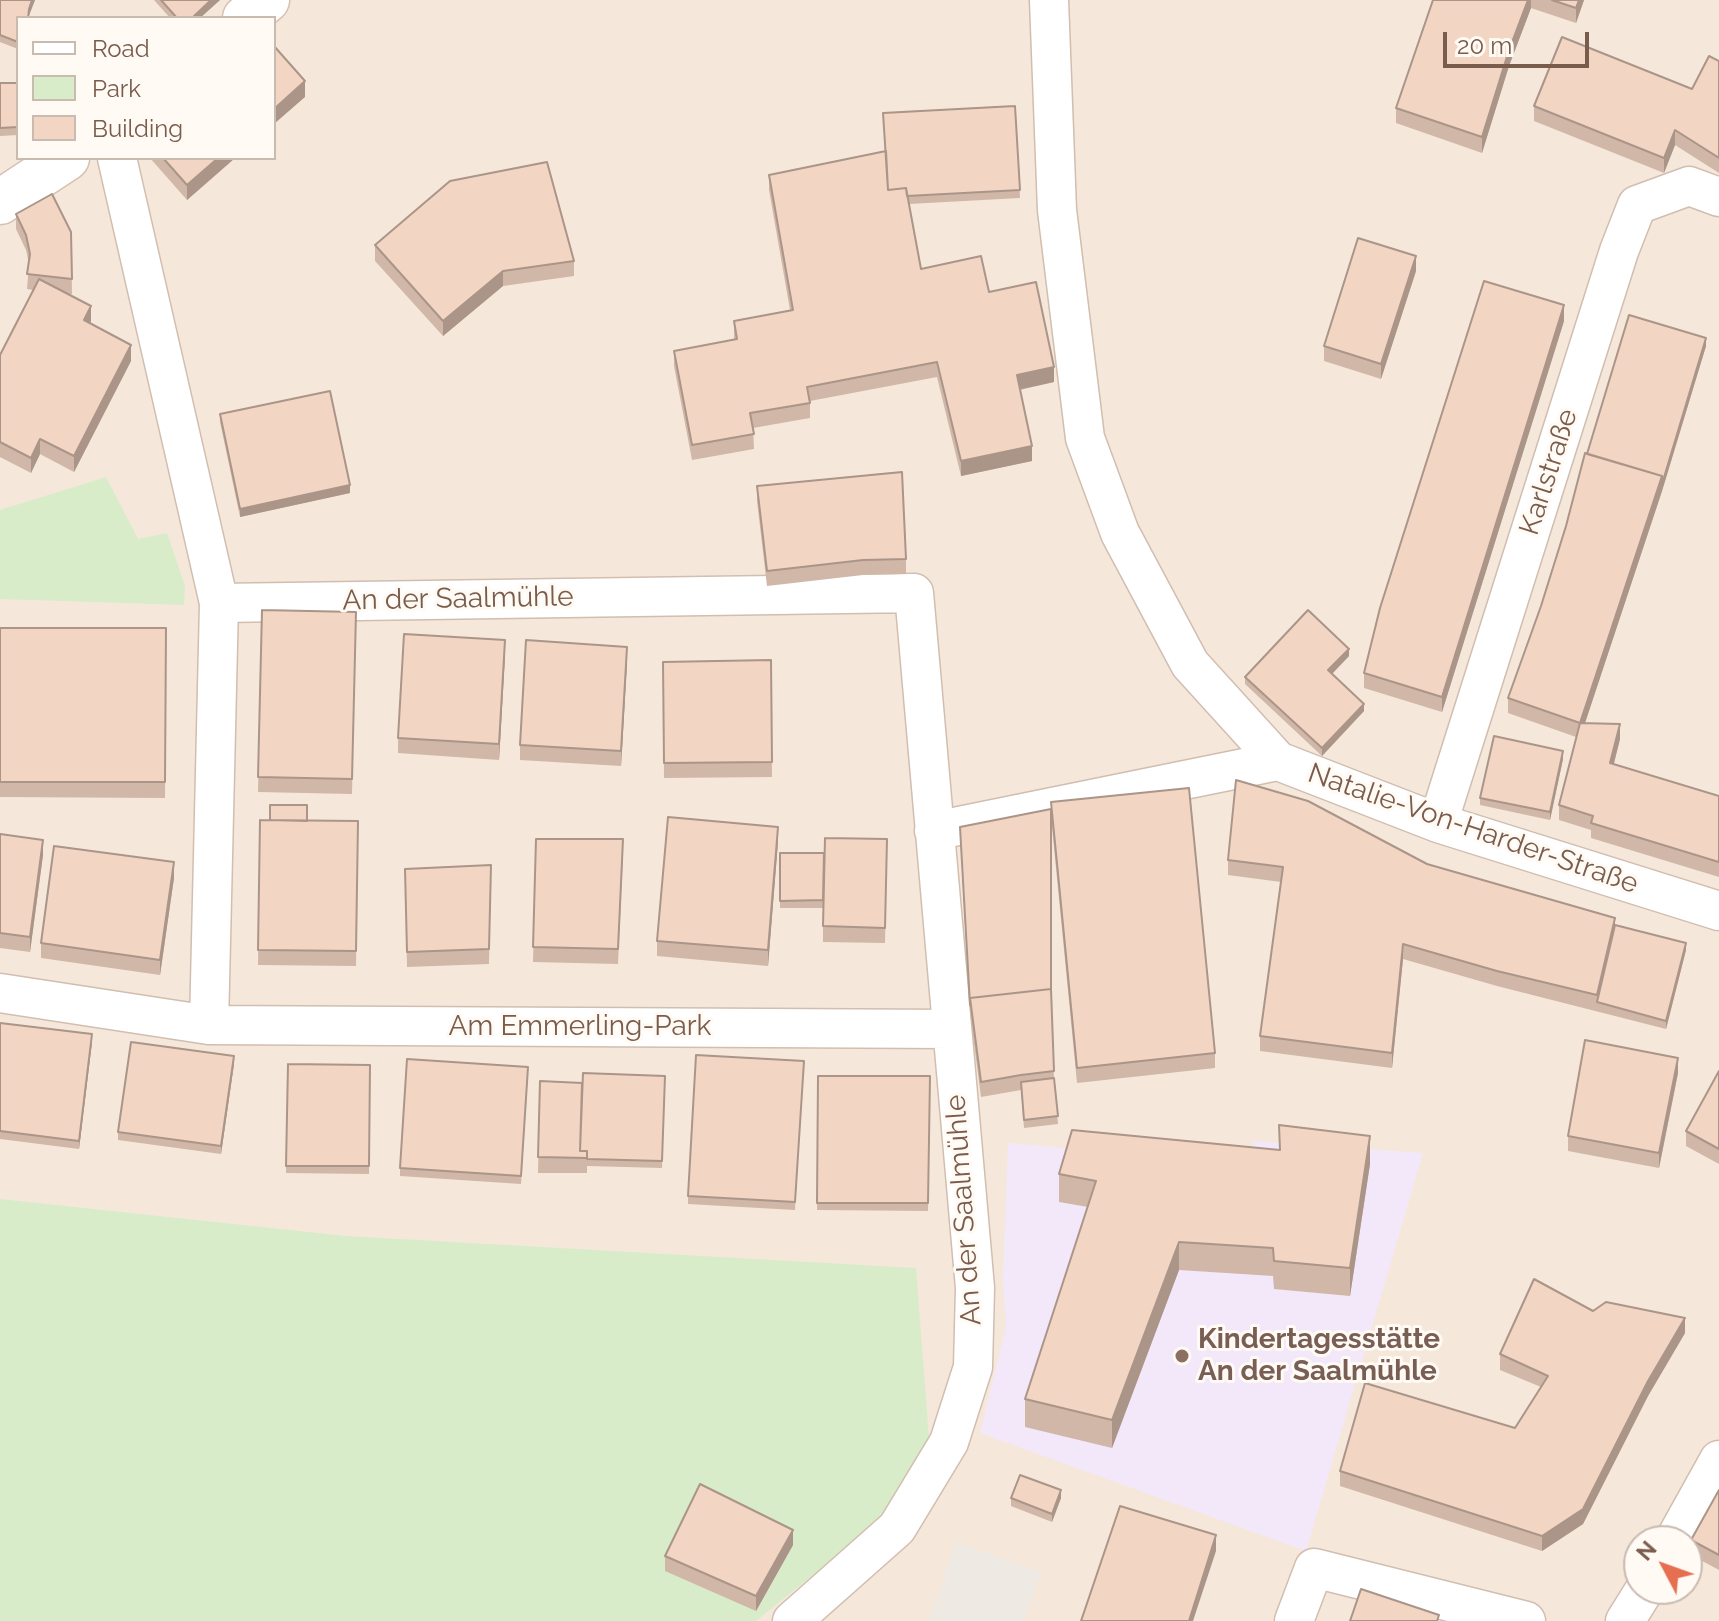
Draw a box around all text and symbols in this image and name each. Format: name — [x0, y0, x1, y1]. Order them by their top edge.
legend — [16, 16, 276, 160]
scale bar — [1447, 16, 1593, 66]
text: 20 m — [1457, 31, 1512, 60]
text: Road — [92, 34, 150, 63]
text: Park — [92, 74, 141, 103]
text: Building — [92, 114, 183, 143]
street label: Karlstraße — [1513, 405, 1585, 539]
street label: An der Saalmühle — [342, 580, 574, 618]
street label: Natalie-Von-Harder-Straße — [1304, 757, 1642, 901]
street label: Am Emmerling-Park — [449, 1010, 711, 1044]
street label: An der Saalmühle — [939, 1094, 989, 1326]
place label: Kindertagesstätte An der Saalmühle — [1198, 1323, 1440, 1389]
marker: Kindertagesstätte An der Saalmühle — [1173, 1347, 1191, 1365]
north arrow — [1623, 1525, 1703, 1605]
text: N — [1631, 1536, 1662, 1565]

